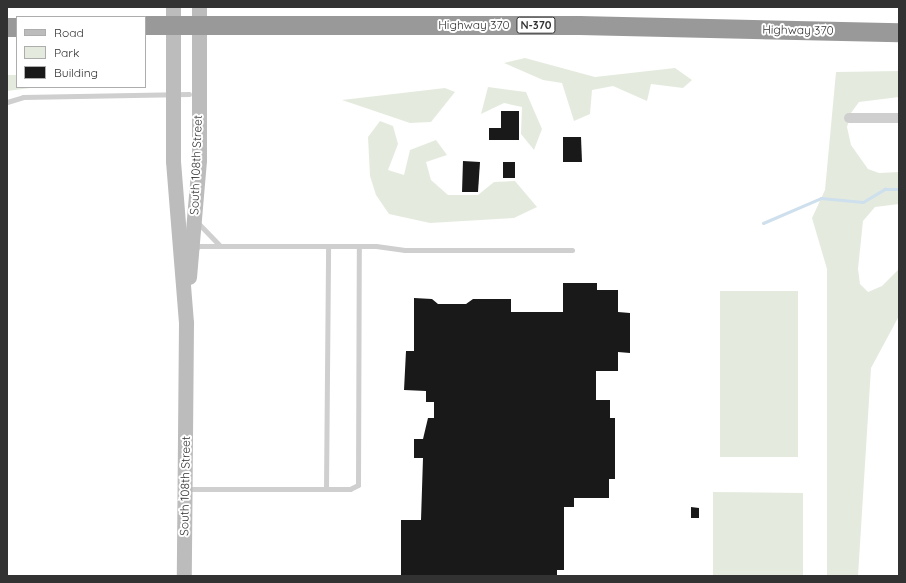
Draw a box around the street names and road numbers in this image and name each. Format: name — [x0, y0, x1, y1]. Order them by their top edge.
road number: N-370 — [516, 16, 556, 34]
street label: Highway 370 — [438, 18, 510, 32]
street label: Highway 370 — [762, 22, 834, 38]
street label: South 108th Street — [187, 115, 205, 215]
street label: South 108th Street — [177, 436, 193, 536]

